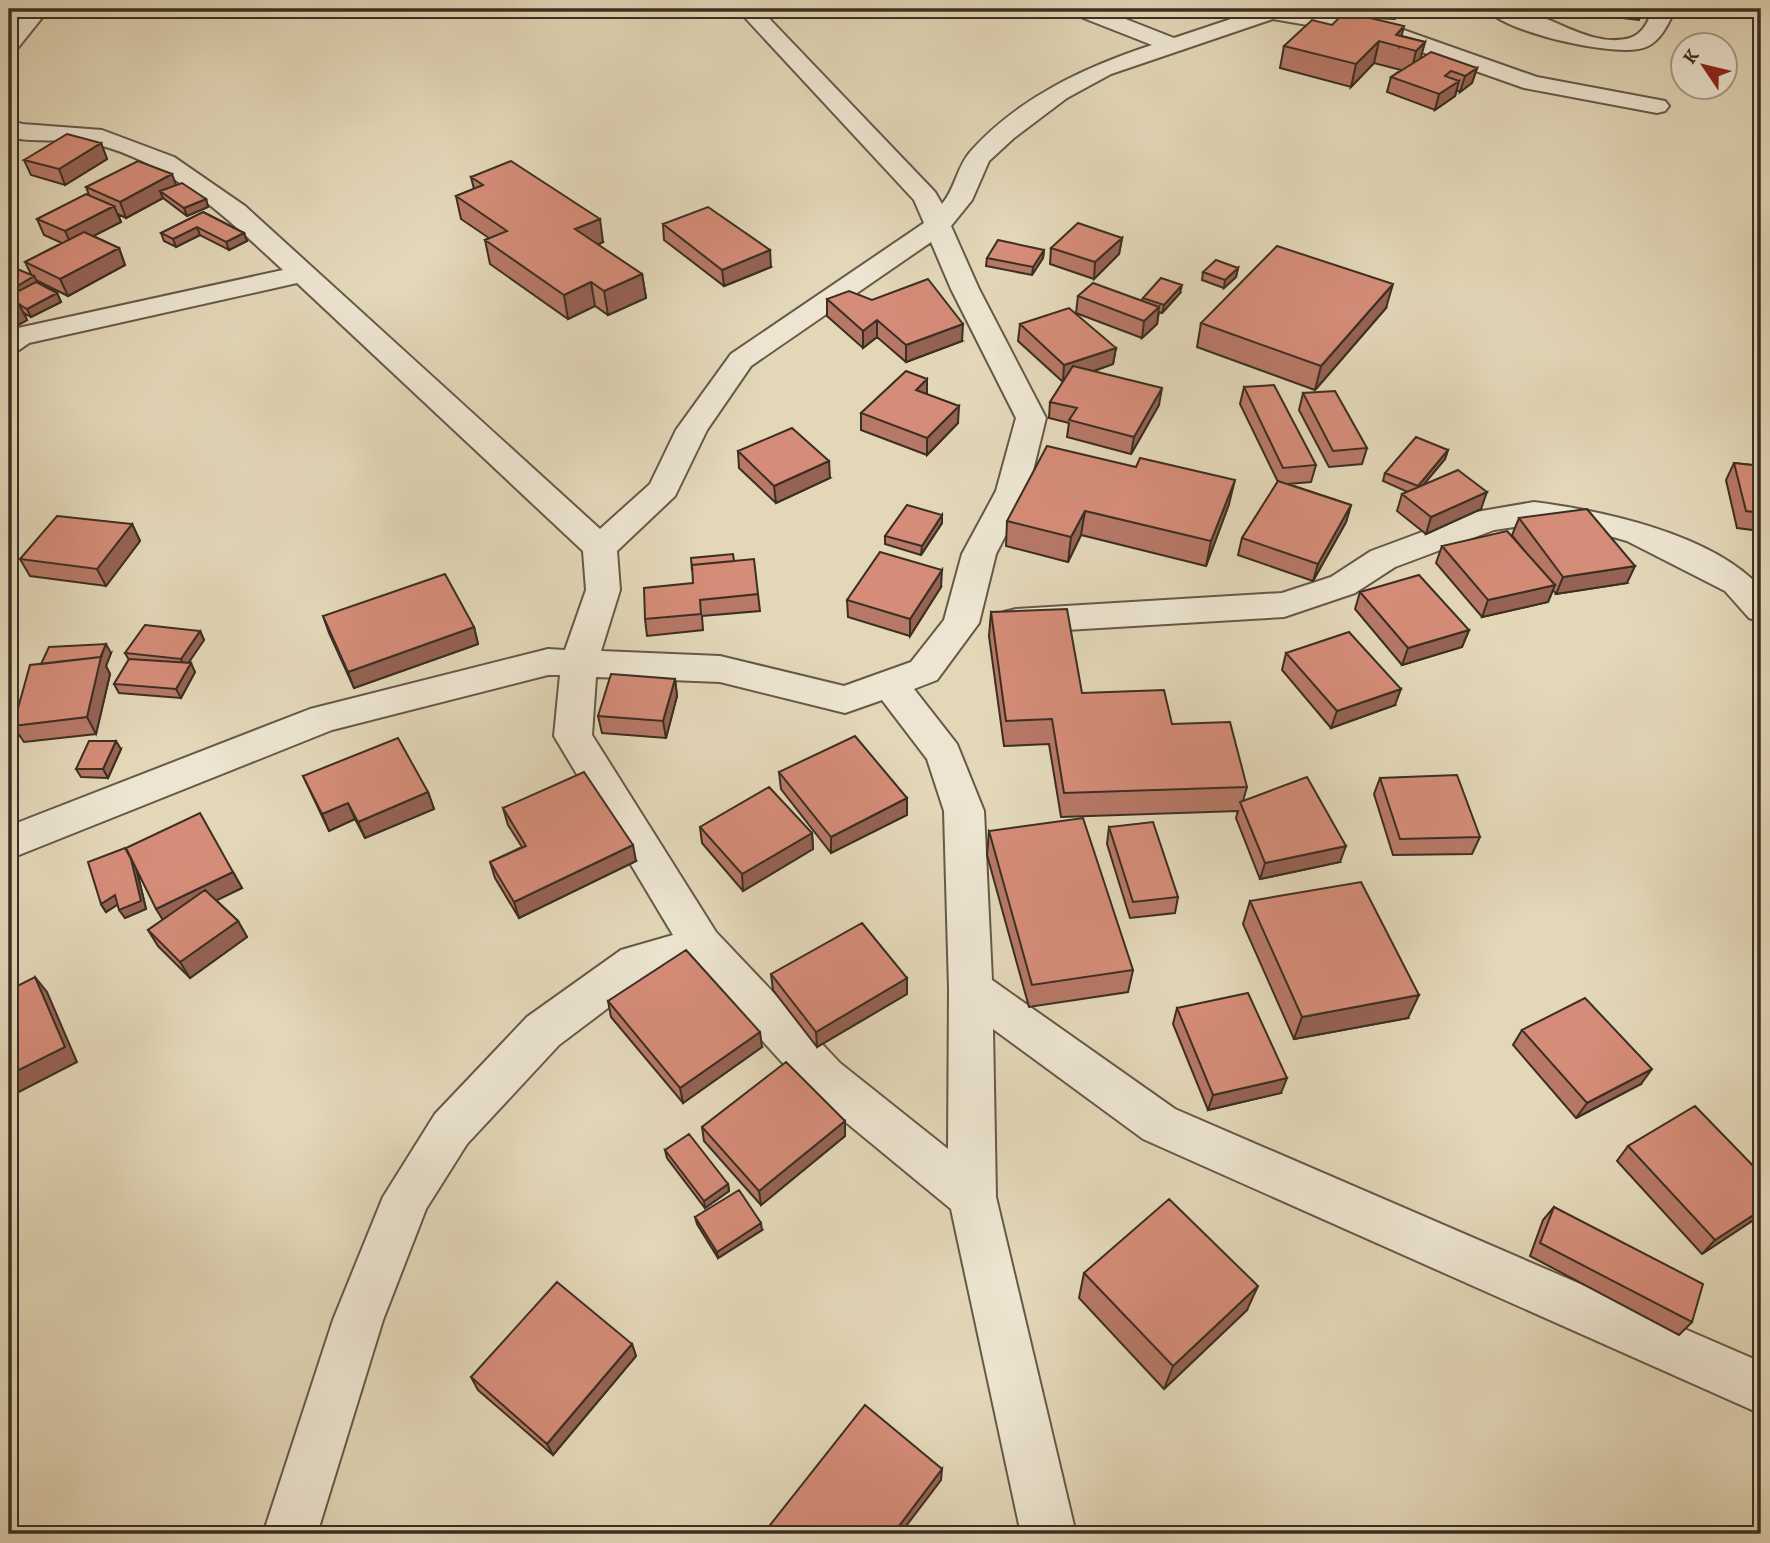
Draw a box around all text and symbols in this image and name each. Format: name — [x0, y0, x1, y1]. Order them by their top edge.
north arrow — [1668, 32, 1738, 102]
text: K — [1677, 44, 1705, 69]

